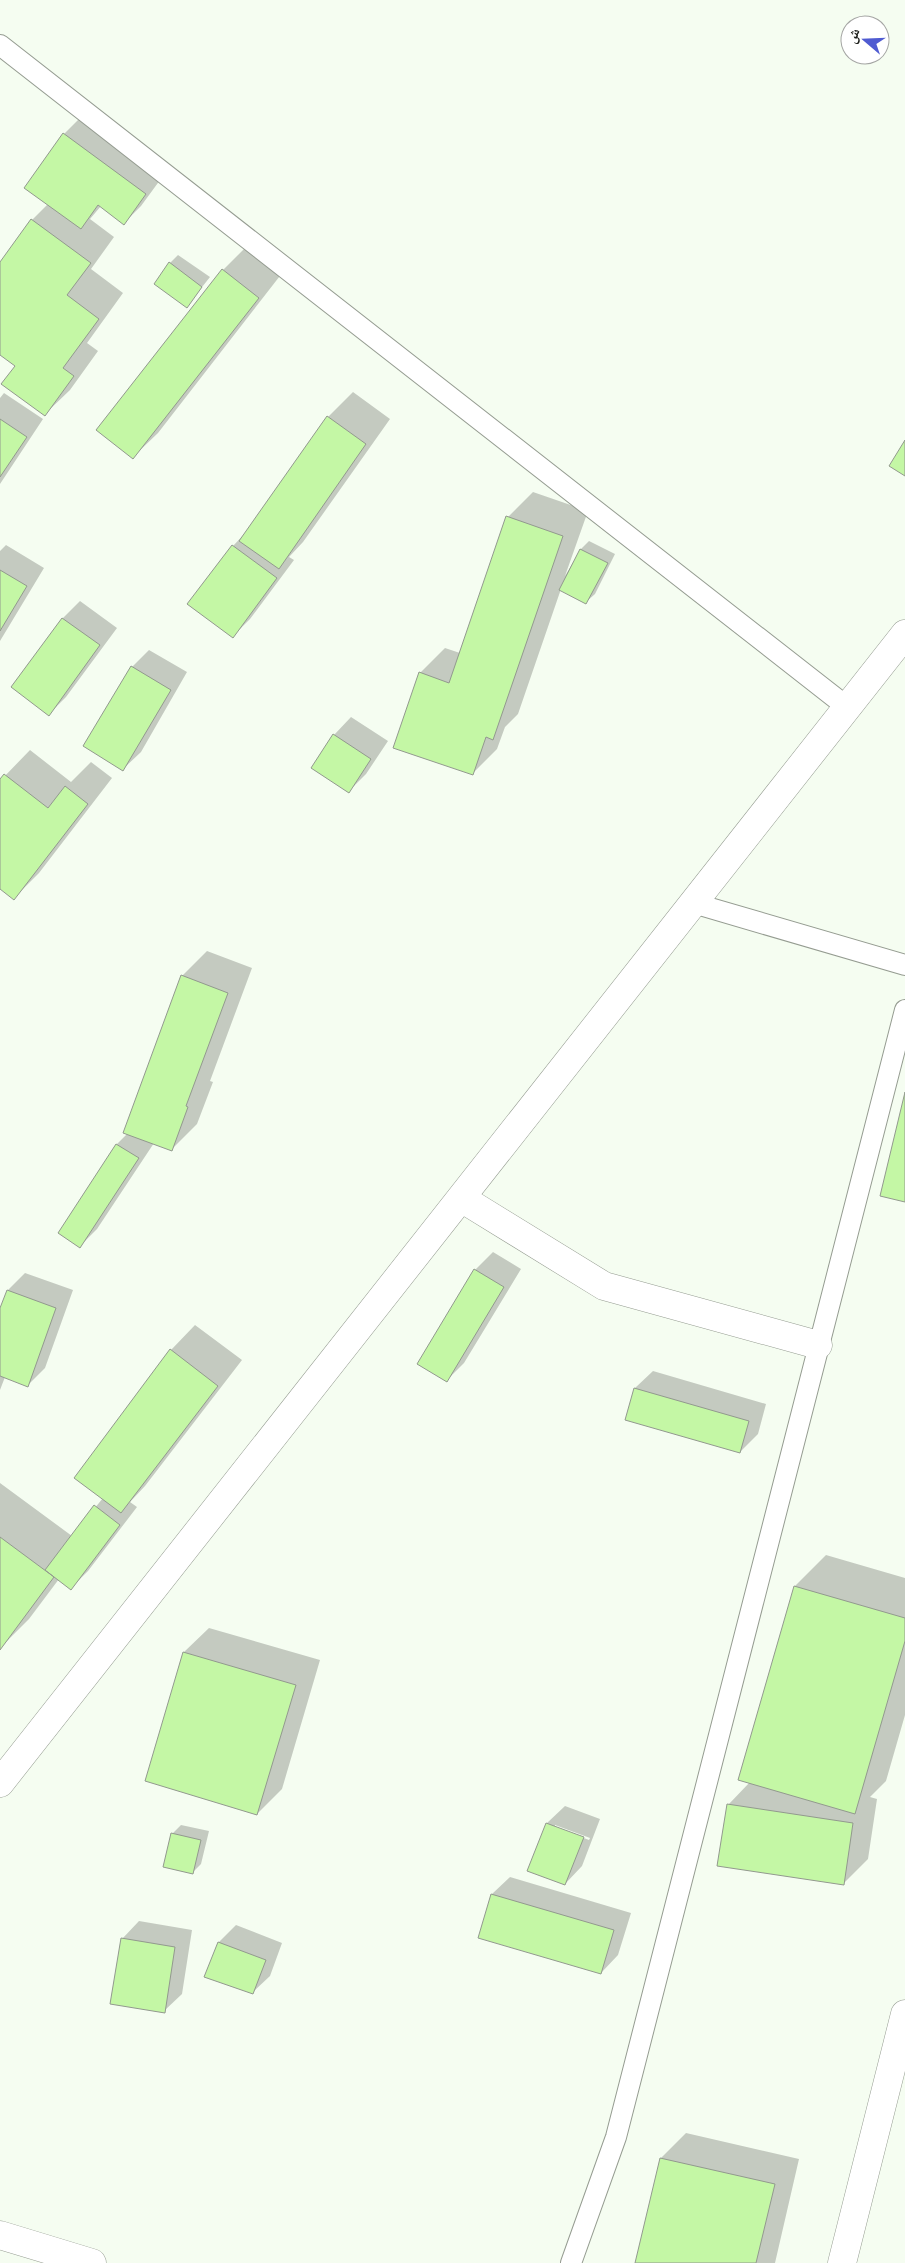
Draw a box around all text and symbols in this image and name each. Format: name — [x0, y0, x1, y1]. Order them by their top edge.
north arrow — [840, 15, 890, 65]
text: ش — [843, 26, 864, 46]

